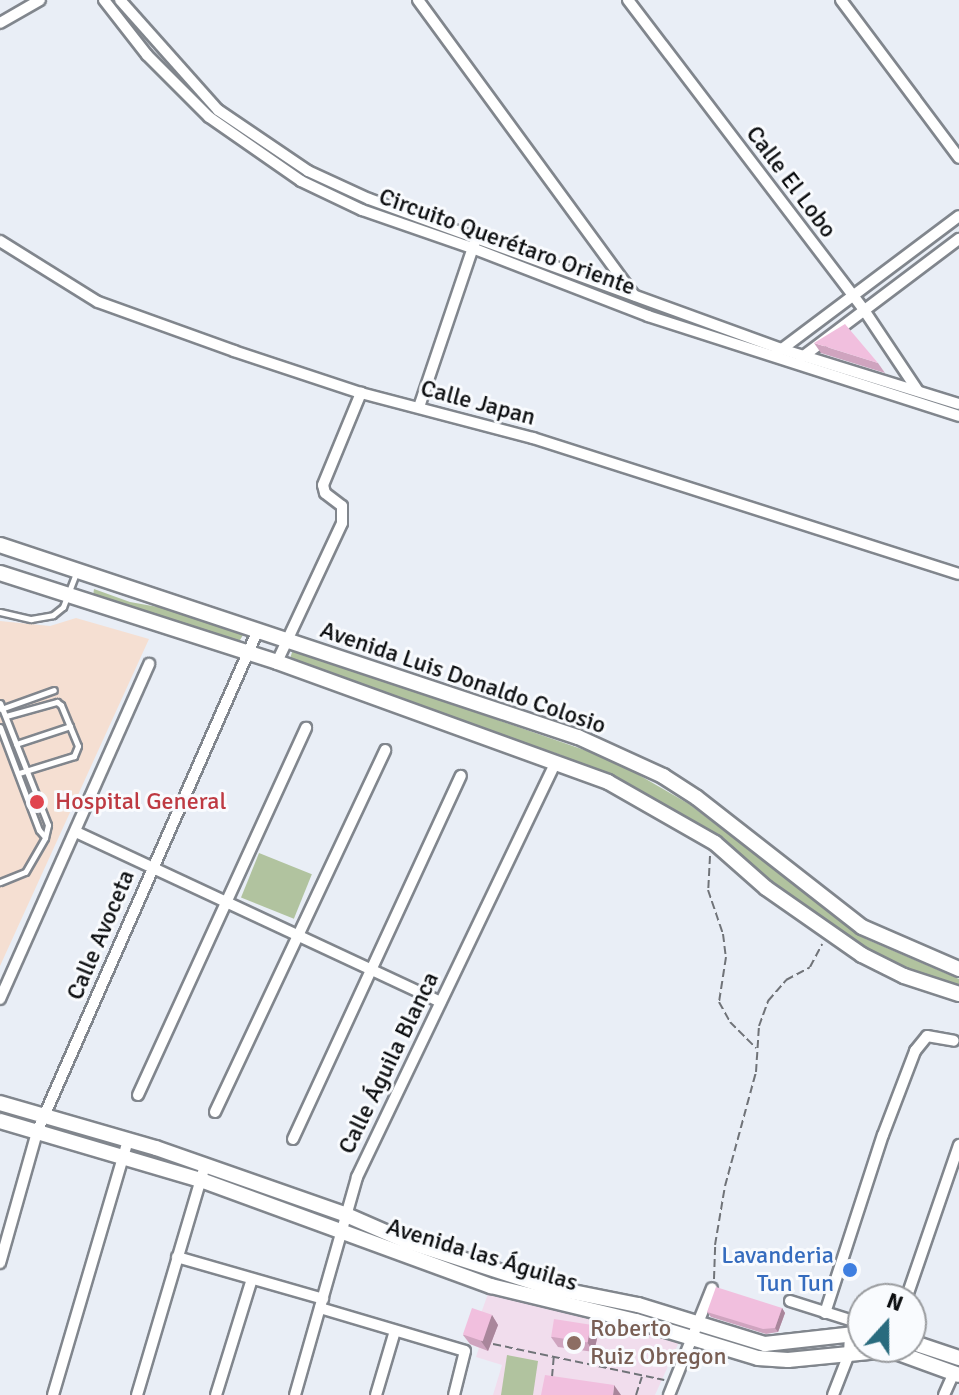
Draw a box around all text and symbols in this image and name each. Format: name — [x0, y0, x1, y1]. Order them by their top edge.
street label: Calle El Lobo — [740, 120, 842, 244]
street label: Circuito Querétaro Oriente — [375, 182, 639, 302]
street label: Calle Japan — [417, 374, 539, 432]
street label: Avenida Luis Donaldo Colosio — [316, 616, 610, 740]
place label: Hospital General — [55, 788, 227, 816]
marker: Hospital General — [26, 791, 48, 813]
street label: Calle Avoceta — [61, 866, 141, 1004]
street label: Calle Águila Blanca — [332, 967, 446, 1159]
street label: Avenida las Águilas — [383, 1212, 581, 1298]
place label: Lavanderia Tun Tun — [721, 1242, 834, 1298]
marker: Lavanderia Tun Tun — [841, 1261, 859, 1279]
north arrow — [847, 1283, 927, 1363]
text: N — [883, 1287, 907, 1317]
place label: Roberto Ruiz Obregon — [590, 1315, 727, 1371]
marker: Roberto Ruiz Obregon — [565, 1334, 583, 1352]

